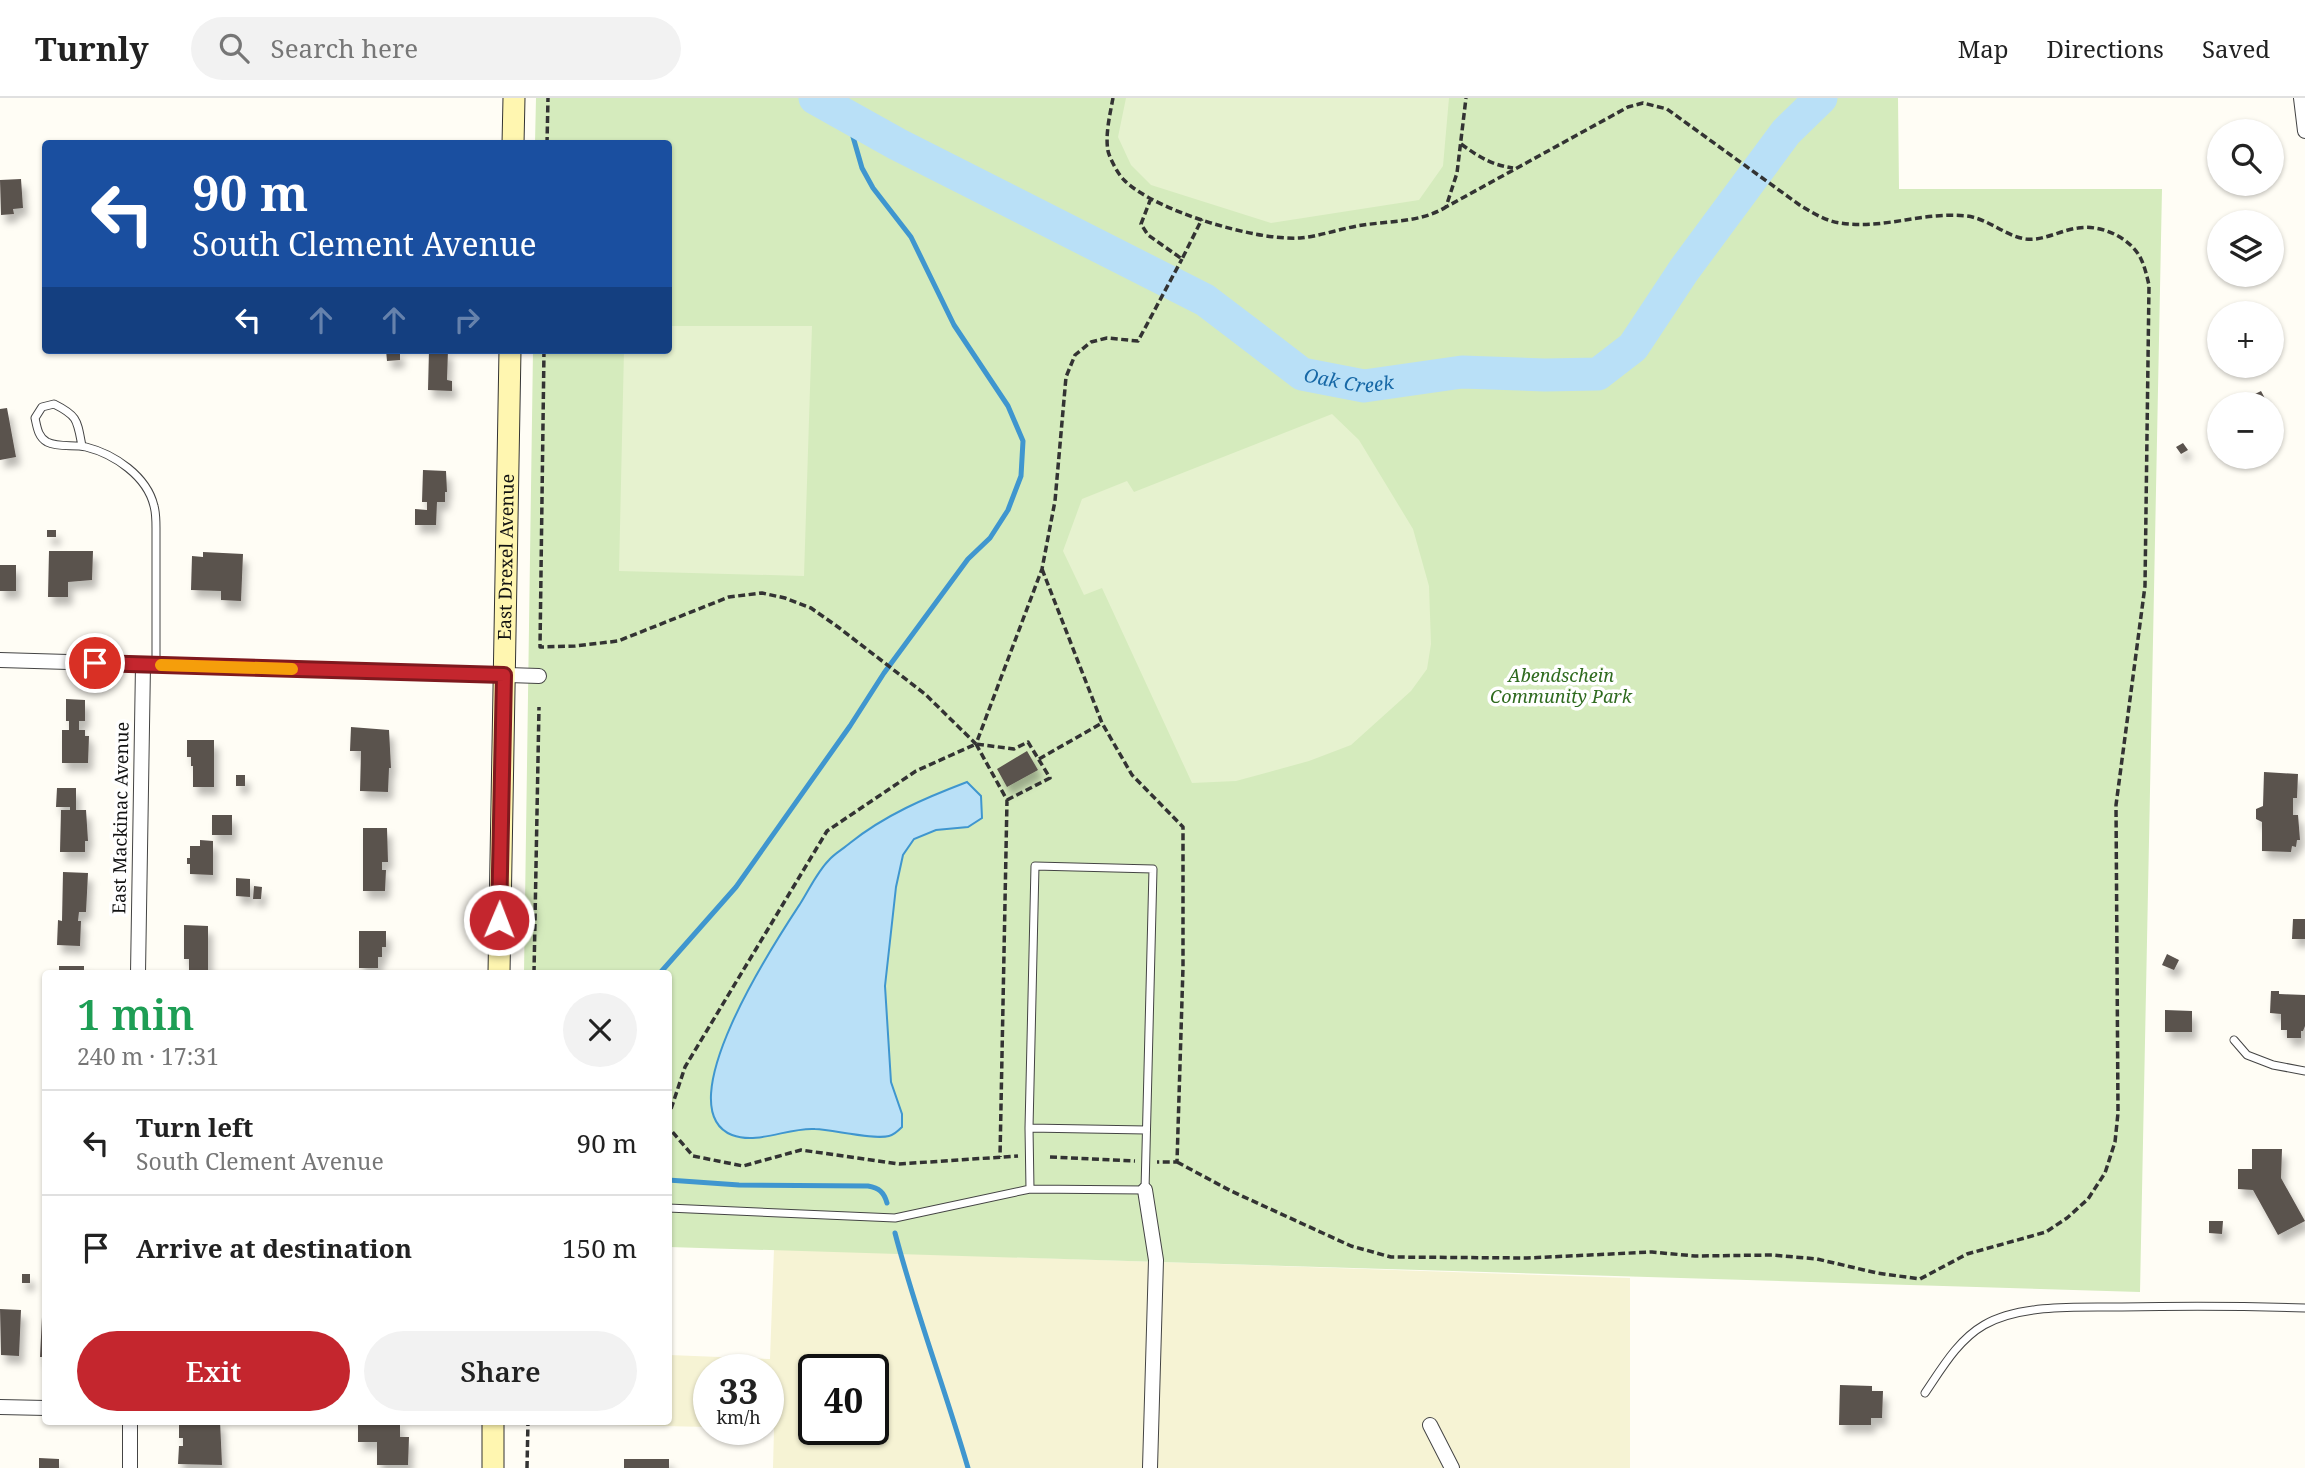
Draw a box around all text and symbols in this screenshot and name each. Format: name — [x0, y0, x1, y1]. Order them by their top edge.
search box — [191, 17, 681, 80]
text: Turnly — [35, 26, 149, 71]
icon: search — [215, 29, 253, 67]
text: Search here — [271, 30, 418, 66]
text: Map — [1958, 32, 2009, 65]
text: Directions — [2047, 32, 2164, 65]
text: Saved — [2202, 32, 2270, 65]
map controls — [2207, 119, 2284, 469]
button: search — [2207, 119, 2284, 196]
text: 90 m — [192, 159, 308, 225]
icon: left — [77, 168, 168, 259]
button: layers — [2207, 210, 2284, 287]
text: South Clement Avenue — [192, 222, 537, 265]
icon: left — [229, 301, 267, 339]
icon: ahead — [302, 301, 340, 339]
icon: ahead — [375, 301, 413, 339]
icon: right — [448, 301, 486, 339]
button: + — [2207, 301, 2284, 378]
water label: Oak Creek — [1302, 362, 1397, 399]
button: − — [2207, 392, 2284, 469]
street label: East Drexel Avenue — [492, 474, 519, 640]
pin — [65, 633, 125, 693]
icon: arrive — [76, 644, 114, 682]
park label: Abendschein Community Park — [1490, 663, 1633, 708]
street label: East Mackinac Avenue — [106, 722, 134, 914]
position arrow — [462, 883, 536, 957]
text: 1 min — [77, 985, 194, 1042]
button: close — [563, 993, 637, 1067]
text: 240 m · 17:31 — [77, 1040, 219, 1072]
text: Turn left — [136, 1109, 253, 1145]
icon: left — [77, 1124, 115, 1162]
text: 90 m — [577, 1125, 637, 1161]
text: South Clement Avenue — [136, 1145, 384, 1177]
icon: arrive — [77, 1229, 115, 1267]
text: Arrive at destination — [136, 1230, 412, 1266]
text: 150 m — [562, 1230, 637, 1266]
button: Exit — [77, 1331, 350, 1411]
button: Share — [364, 1331, 637, 1411]
speed limit sign: 40 — [798, 1354, 889, 1445]
text: 33 — [719, 1367, 758, 1414]
text: km/h — [716, 1405, 761, 1429]

